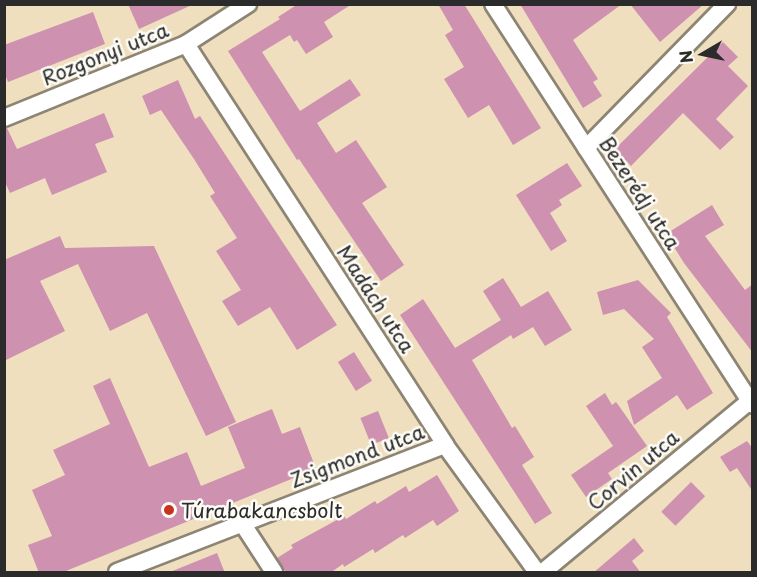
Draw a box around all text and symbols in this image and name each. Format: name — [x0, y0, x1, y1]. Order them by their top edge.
street label: Rozgonyi utca — [38, 18, 172, 90]
north arrow — [673, 24, 733, 84]
text: N — [672, 49, 698, 65]
street label: Bezerédj utca — [594, 132, 686, 254]
street label: Madách utca — [332, 240, 420, 358]
street label: Zsigmond utca — [287, 420, 427, 492]
street label: Corvin utca — [582, 425, 684, 515]
place label: Túrabakancsbolt — [181, 498, 342, 522]
marker: Túrabakancsbolt — [162, 503, 176, 517]

